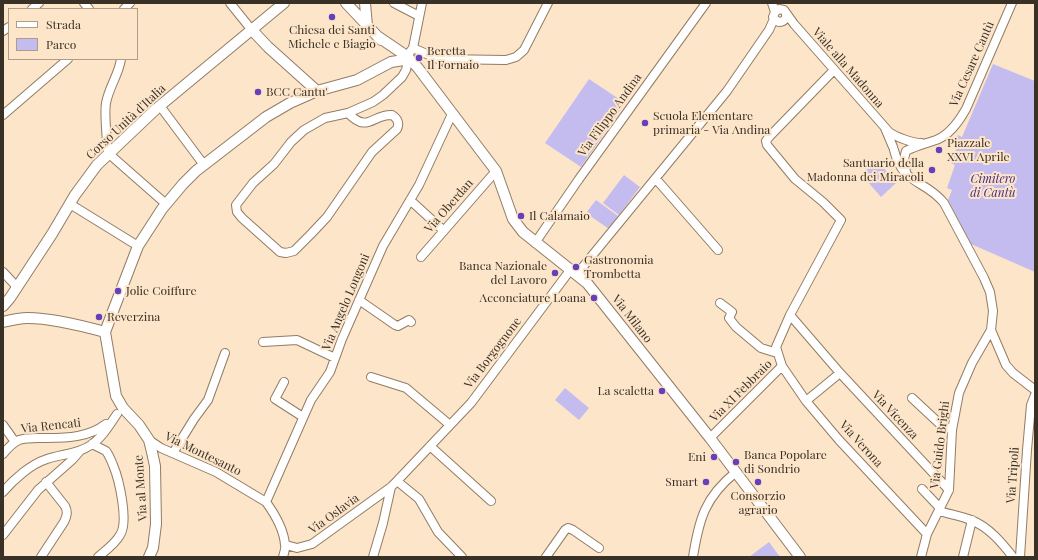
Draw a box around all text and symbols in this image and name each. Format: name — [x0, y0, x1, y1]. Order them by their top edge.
legend — [8, 8, 138, 60]
marker: Chiesa dei Santi Michele e Biagio — [327, 12, 337, 22]
text: Strada — [46, 16, 81, 32]
street label: Via Cesare Cantù — [947, 19, 997, 109]
place label: Chiesa dei Santi Michele e Biagio — [288, 23, 376, 51]
street label: Viale alla Madonna — [809, 25, 887, 111]
text: Parco — [46, 36, 76, 52]
place label: Beretta Il Fornaio — [427, 44, 479, 72]
marker: Beretta Il Fornaio — [414, 53, 424, 63]
street label: Via Filippo Andina — [575, 71, 645, 159]
street label: Corso Unità d'Italia — [83, 81, 169, 163]
place label: BCC Cantu' — [266, 85, 328, 99]
marker: BCC Cantu' — [253, 87, 263, 97]
place label: Scuola Elementare primaria - Via Andina — [653, 109, 770, 137]
marker: Scuola Elementare primaria - Via Andina — [640, 118, 650, 128]
place label: Piazzale XXVI Aprile — [947, 136, 1010, 164]
marker: Piazzale XXVI Aprile — [934, 145, 944, 155]
place label: Santuario della Madonna dei Miracoli — [807, 156, 924, 184]
marker: Santuario della Madonna dei Miracoli — [927, 165, 937, 175]
park label: Cimitero di Cantù — [970, 172, 1016, 200]
street label: Via Oberdan — [422, 176, 476, 236]
place label: Il Calamaio — [529, 209, 590, 223]
marker: Il Calamaio — [516, 211, 526, 221]
street label: Via Angelo Longoni — [319, 251, 373, 353]
place label: Gastronomia Trombetta — [584, 253, 654, 281]
place label: Banca Nazionale del Lavoro — [459, 259, 547, 287]
marker: Gastronomia Trombetta — [571, 262, 581, 272]
marker: Banca Nazionale del Lavoro — [550, 268, 560, 278]
place label: Jolie Coiffure — [126, 284, 196, 298]
marker: Jolie Coiffure — [113, 286, 123, 296]
place label: Acconciature Loana — [480, 291, 586, 305]
street label: Via Milano — [609, 292, 655, 346]
marker: Acconciature Loana — [589, 293, 599, 303]
place label: Reverzina — [107, 310, 160, 324]
marker: Reverzina — [94, 312, 104, 322]
street label: Via Borgognone — [462, 315, 524, 391]
street label: Via XI Febbraio — [707, 357, 775, 425]
place label: La scaletta — [597, 384, 654, 398]
marker: La scaletta — [657, 386, 667, 396]
street label: Via Vicenza — [869, 388, 921, 442]
street label: Via Guido Brighi — [927, 400, 953, 490]
street label: Via Rencati — [20, 416, 82, 436]
street label: Via Verona — [836, 418, 886, 470]
street label: Via Montesanto — [162, 429, 244, 479]
street label: Via Tripoli — [1004, 446, 1022, 504]
place label: Banca Popolare di Sondrio — [744, 448, 827, 476]
place label: Eni — [688, 450, 706, 464]
marker: Eni — [709, 452, 719, 462]
street label: Via al Monte — [132, 454, 150, 522]
marker: Banca Popolare di Sondrio — [731, 457, 741, 467]
place label: Smart — [665, 475, 698, 489]
marker: Smart — [701, 477, 711, 487]
marker: Consorzio agrario — [753, 477, 763, 487]
place label: Consorzio agrario — [730, 489, 786, 517]
street label: Via Oslavia — [306, 491, 362, 537]

